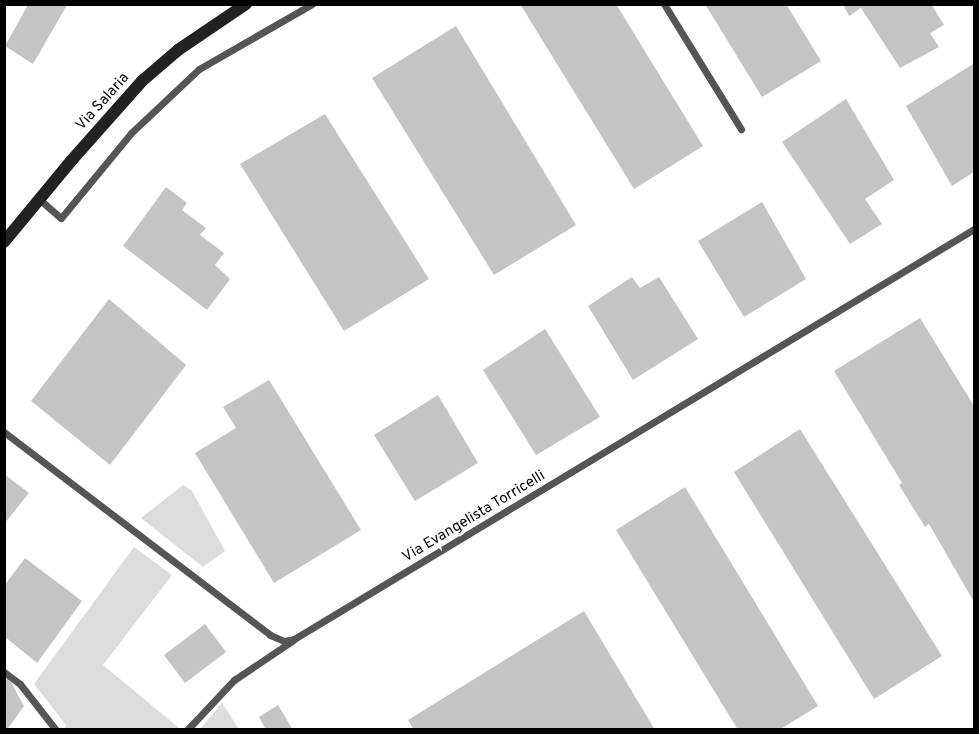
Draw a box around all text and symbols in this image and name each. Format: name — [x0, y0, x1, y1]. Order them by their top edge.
street label: Via Salaria — [72, 69, 134, 135]
street label: Via Evangelista Torricelli — [399, 467, 549, 567]

